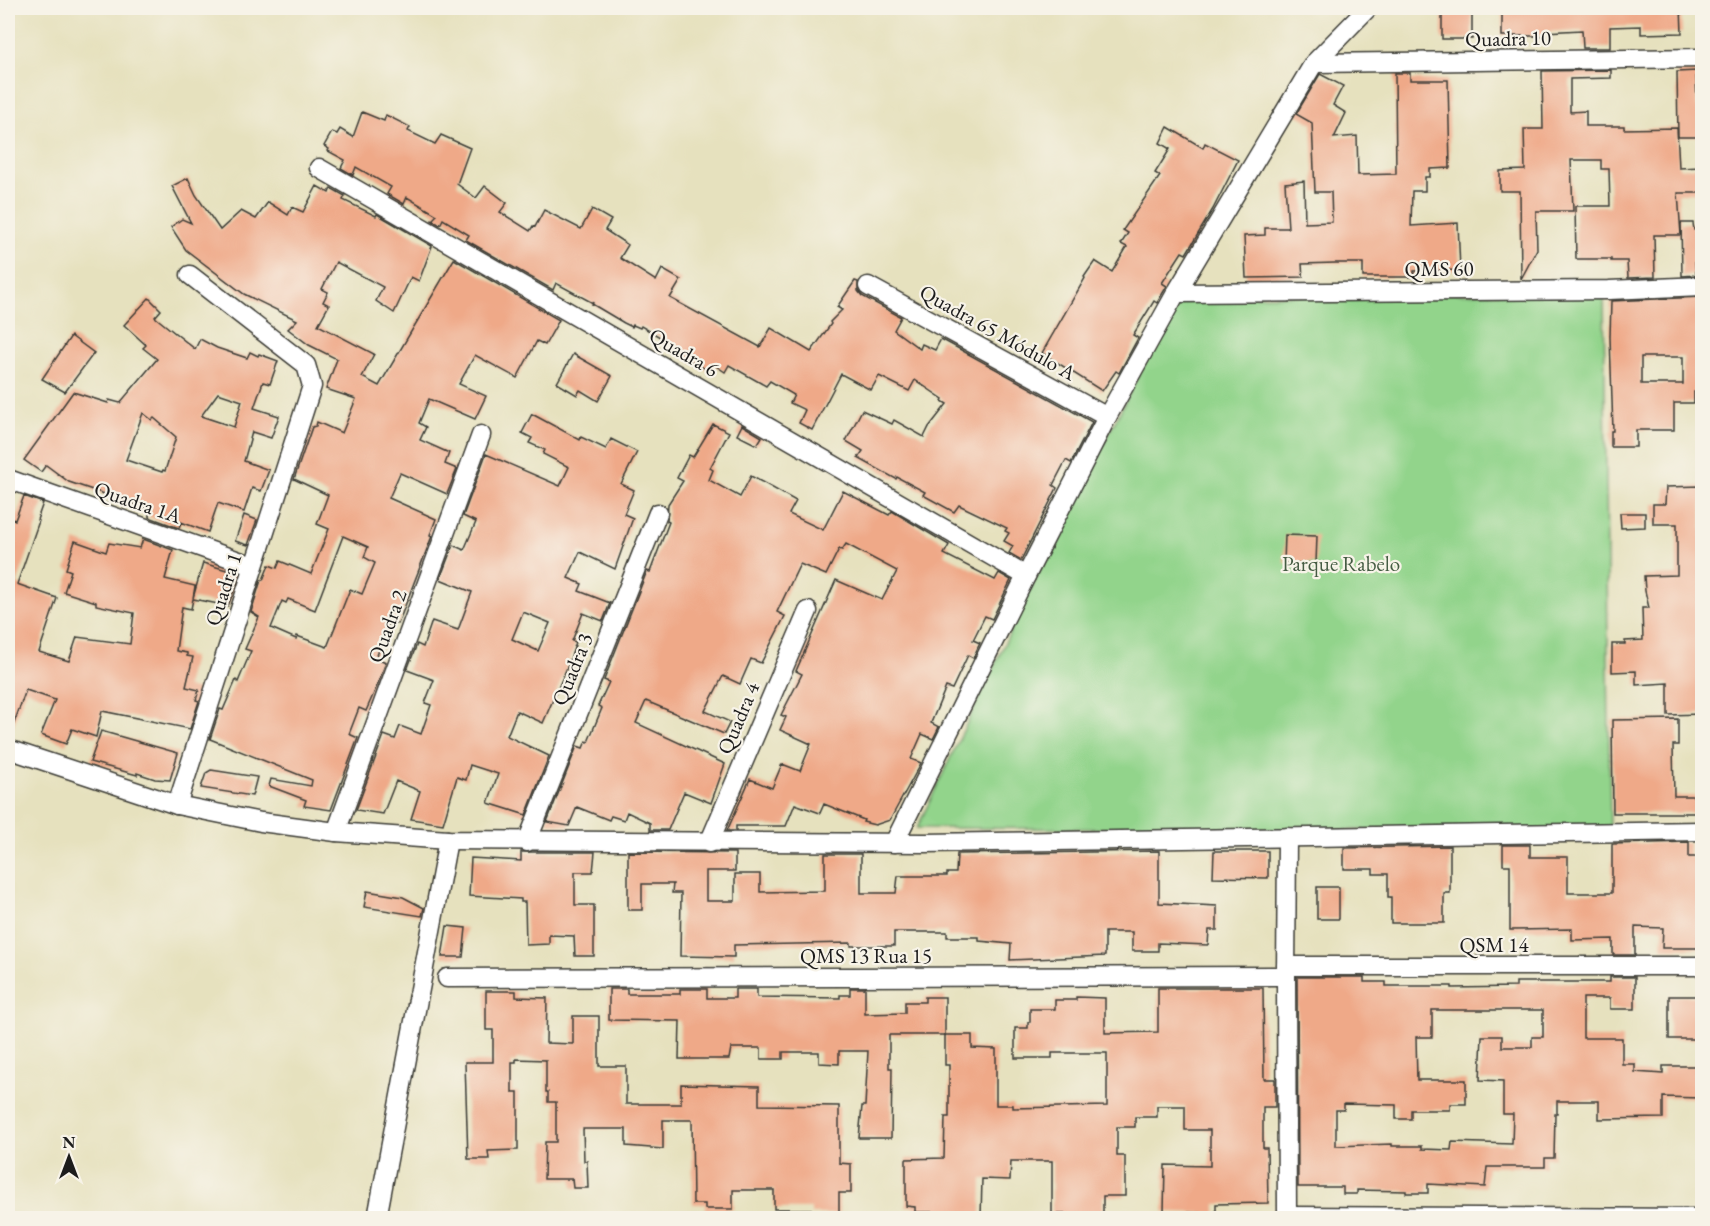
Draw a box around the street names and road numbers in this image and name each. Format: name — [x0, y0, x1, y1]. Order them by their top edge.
street label: Quadra 10 — [1465, 24, 1551, 53]
street label: QMS 60 — [1404, 255, 1474, 283]
street label: Quadra 65 Módulo A — [915, 278, 1081, 387]
street label: Quadra 6 — [644, 321, 724, 384]
street label: Quadra 1A — [91, 475, 186, 531]
street label: Quadra 1 — [198, 549, 248, 630]
street label: Quadra 2 — [361, 586, 414, 667]
street label: Quadra 3 — [545, 629, 600, 710]
street label: Quadra 4 — [711, 677, 767, 759]
street label: QSM 14 — [1459, 931, 1529, 959]
street label: QMS 13 Rua 15 — [800, 942, 932, 970]

